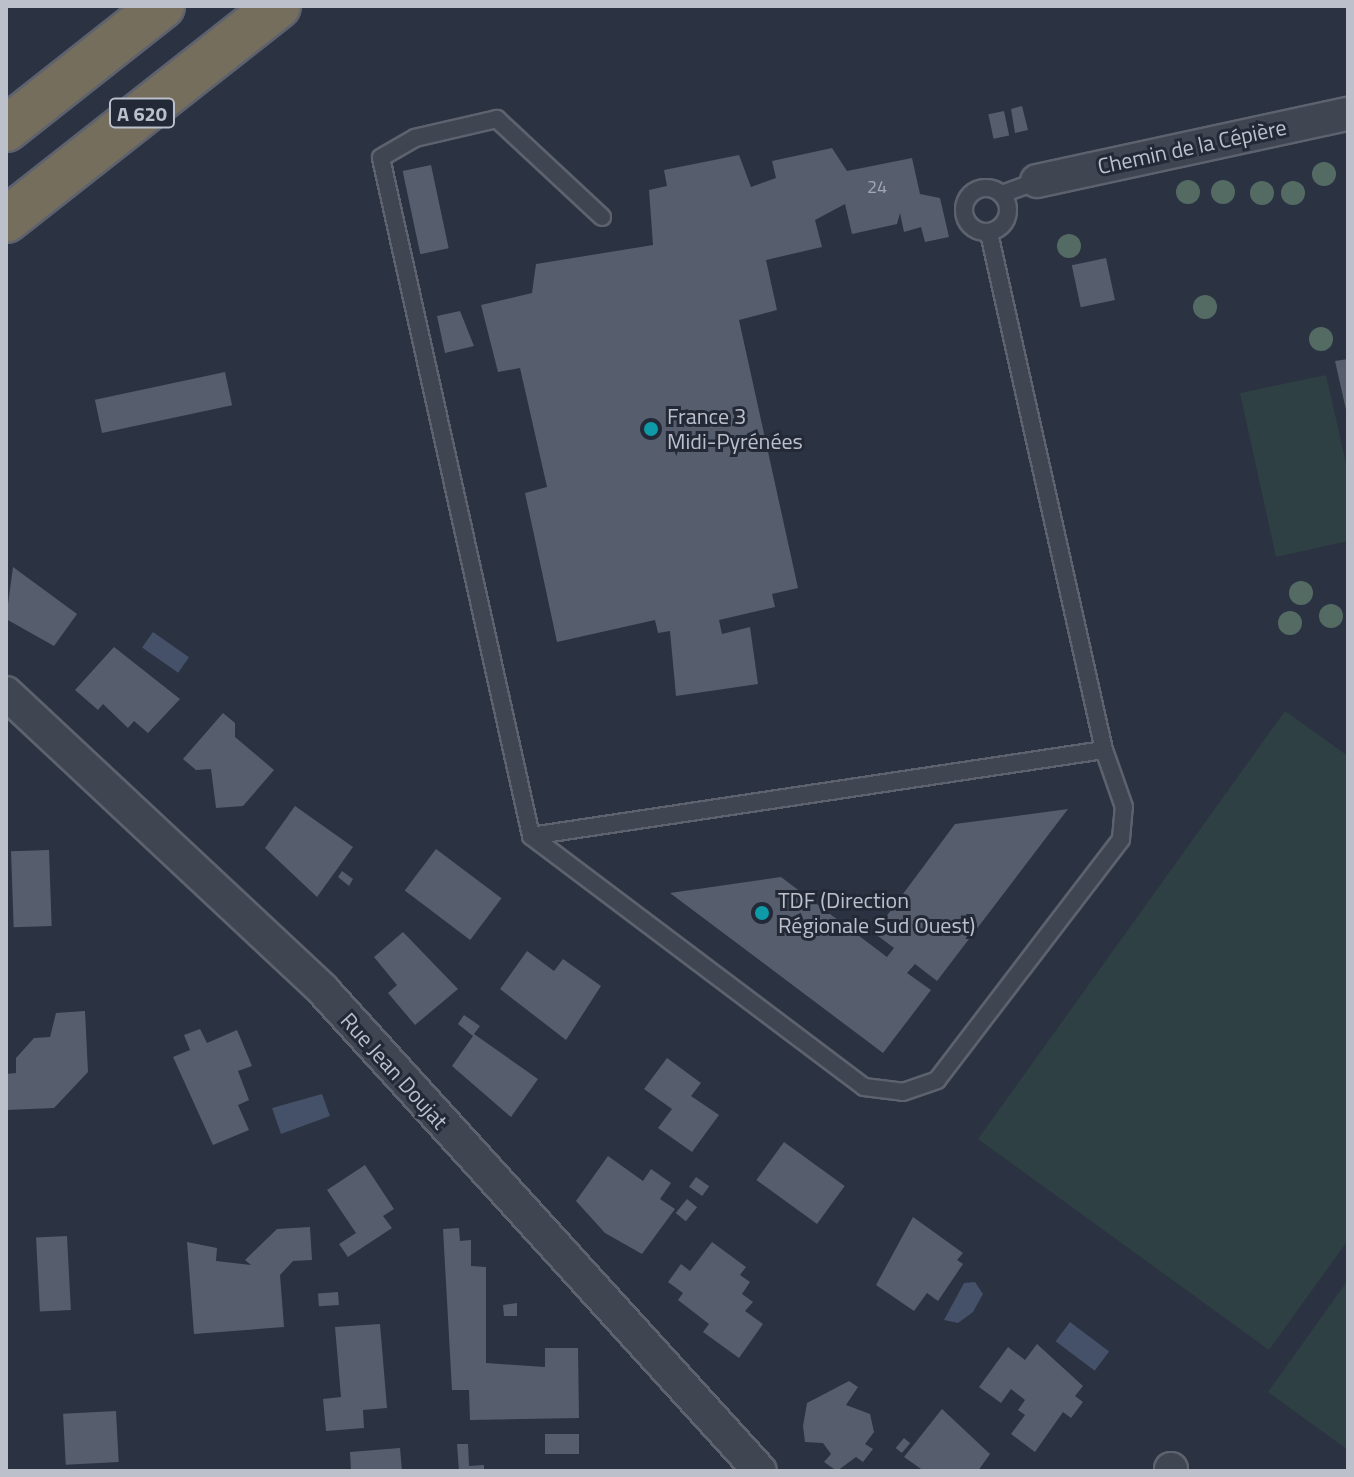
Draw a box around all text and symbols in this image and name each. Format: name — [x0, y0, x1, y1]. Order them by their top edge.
road number: A 620 — [108, 97, 176, 129]
street label: Chemin de la Cépière — [1095, 114, 1289, 180]
house number: 24 — [867, 176, 887, 198]
place label: France 3 Midi-Pyrénées — [667, 403, 803, 454]
marker: France 3 Midi-Pyrénées — [642, 420, 660, 438]
place label: TDF (Direction Régionale Sud Ouest) — [778, 887, 975, 938]
marker: TDF (Direction Régionale Sud Ouest) — [753, 904, 771, 922]
street label: Rue Jean Doujat — [335, 1007, 453, 1135]

